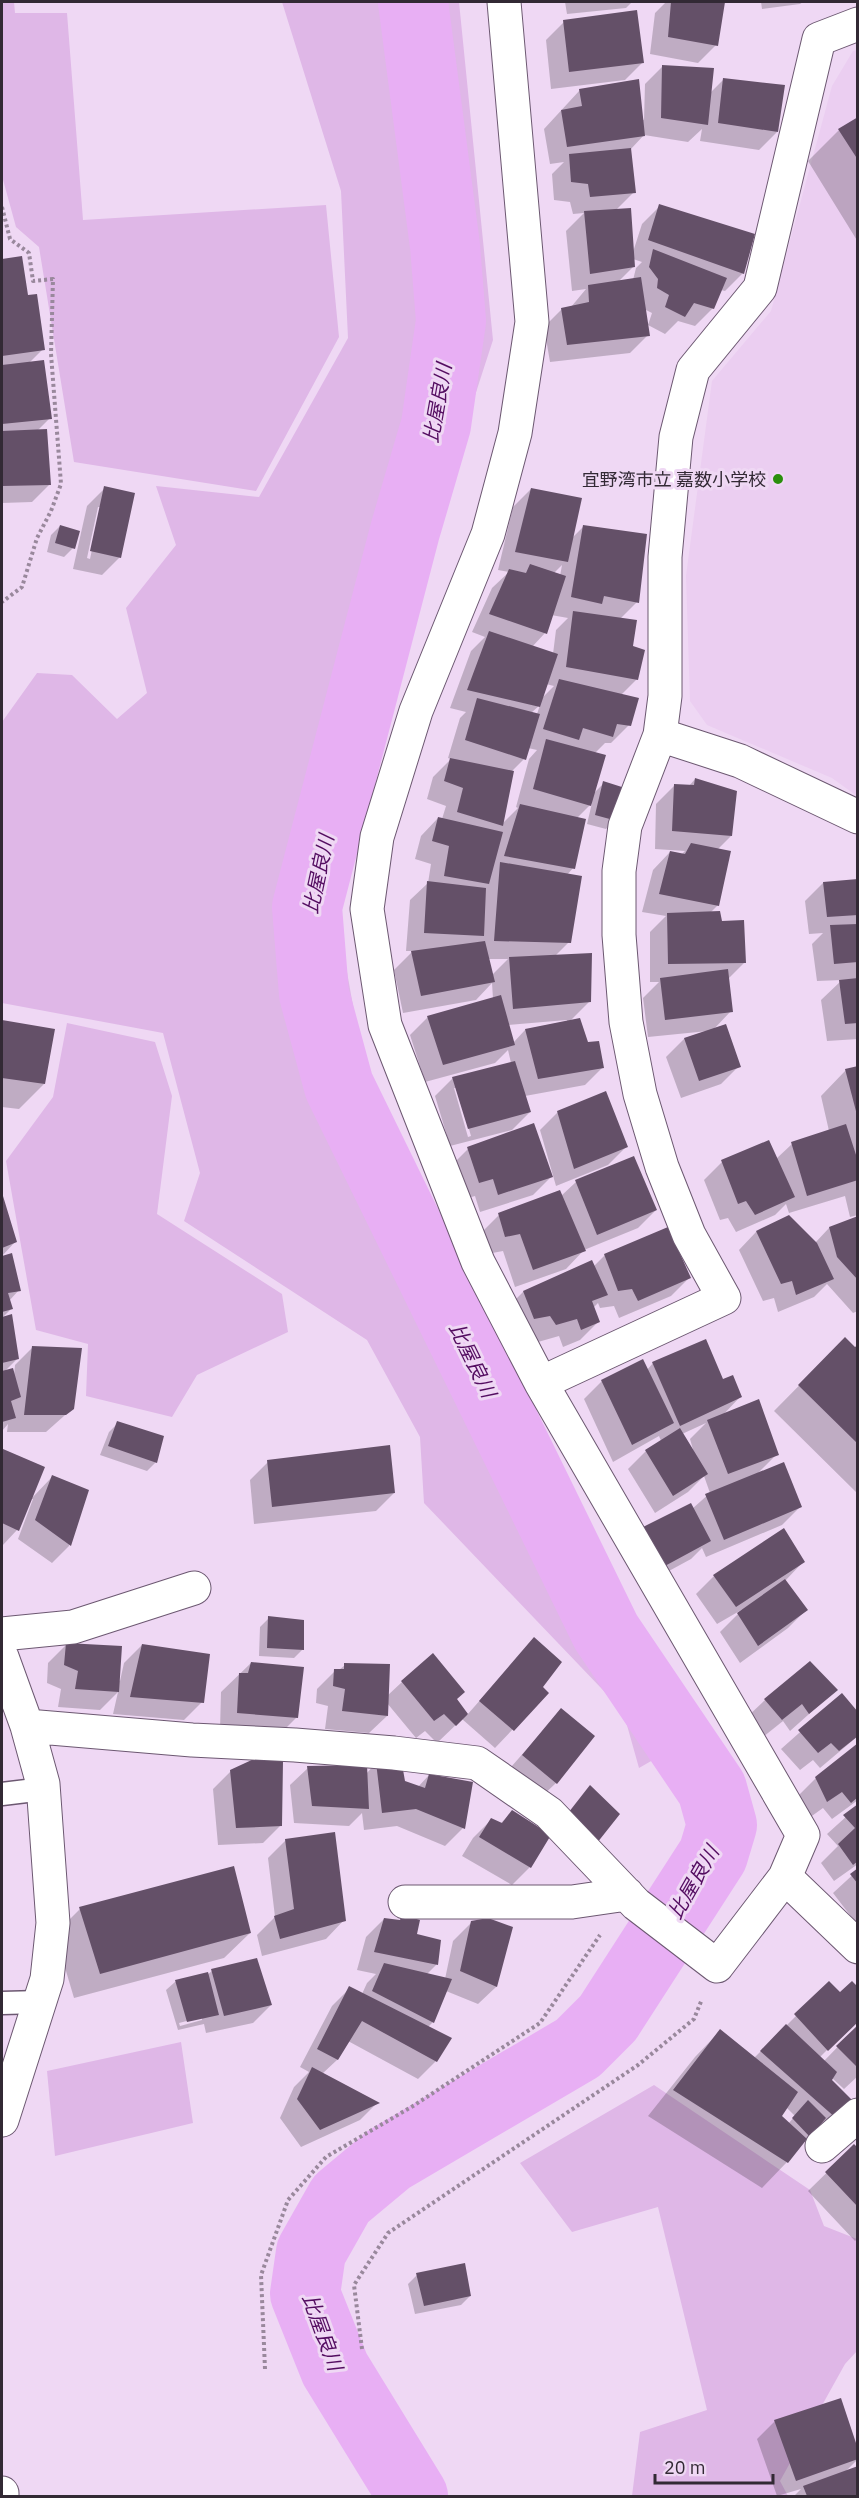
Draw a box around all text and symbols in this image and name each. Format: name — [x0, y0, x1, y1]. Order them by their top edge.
water label: 比屋良川 — [417, 359, 458, 445]
place label: 宜野湾市立 嘉数小学校 — [582, 468, 766, 491]
marker: 宜野湾市立 嘉数小学校 — [771, 472, 785, 486]
water label: 比屋良川 — [296, 830, 340, 916]
water label: 比屋良川 — [443, 1318, 504, 1404]
water label: 比屋良川 — [661, 1839, 726, 1923]
water label: 比屋良川 — [297, 2290, 350, 2376]
scale bar — [655, 2447, 774, 2485]
text: 20 m — [664, 2456, 706, 2479]

